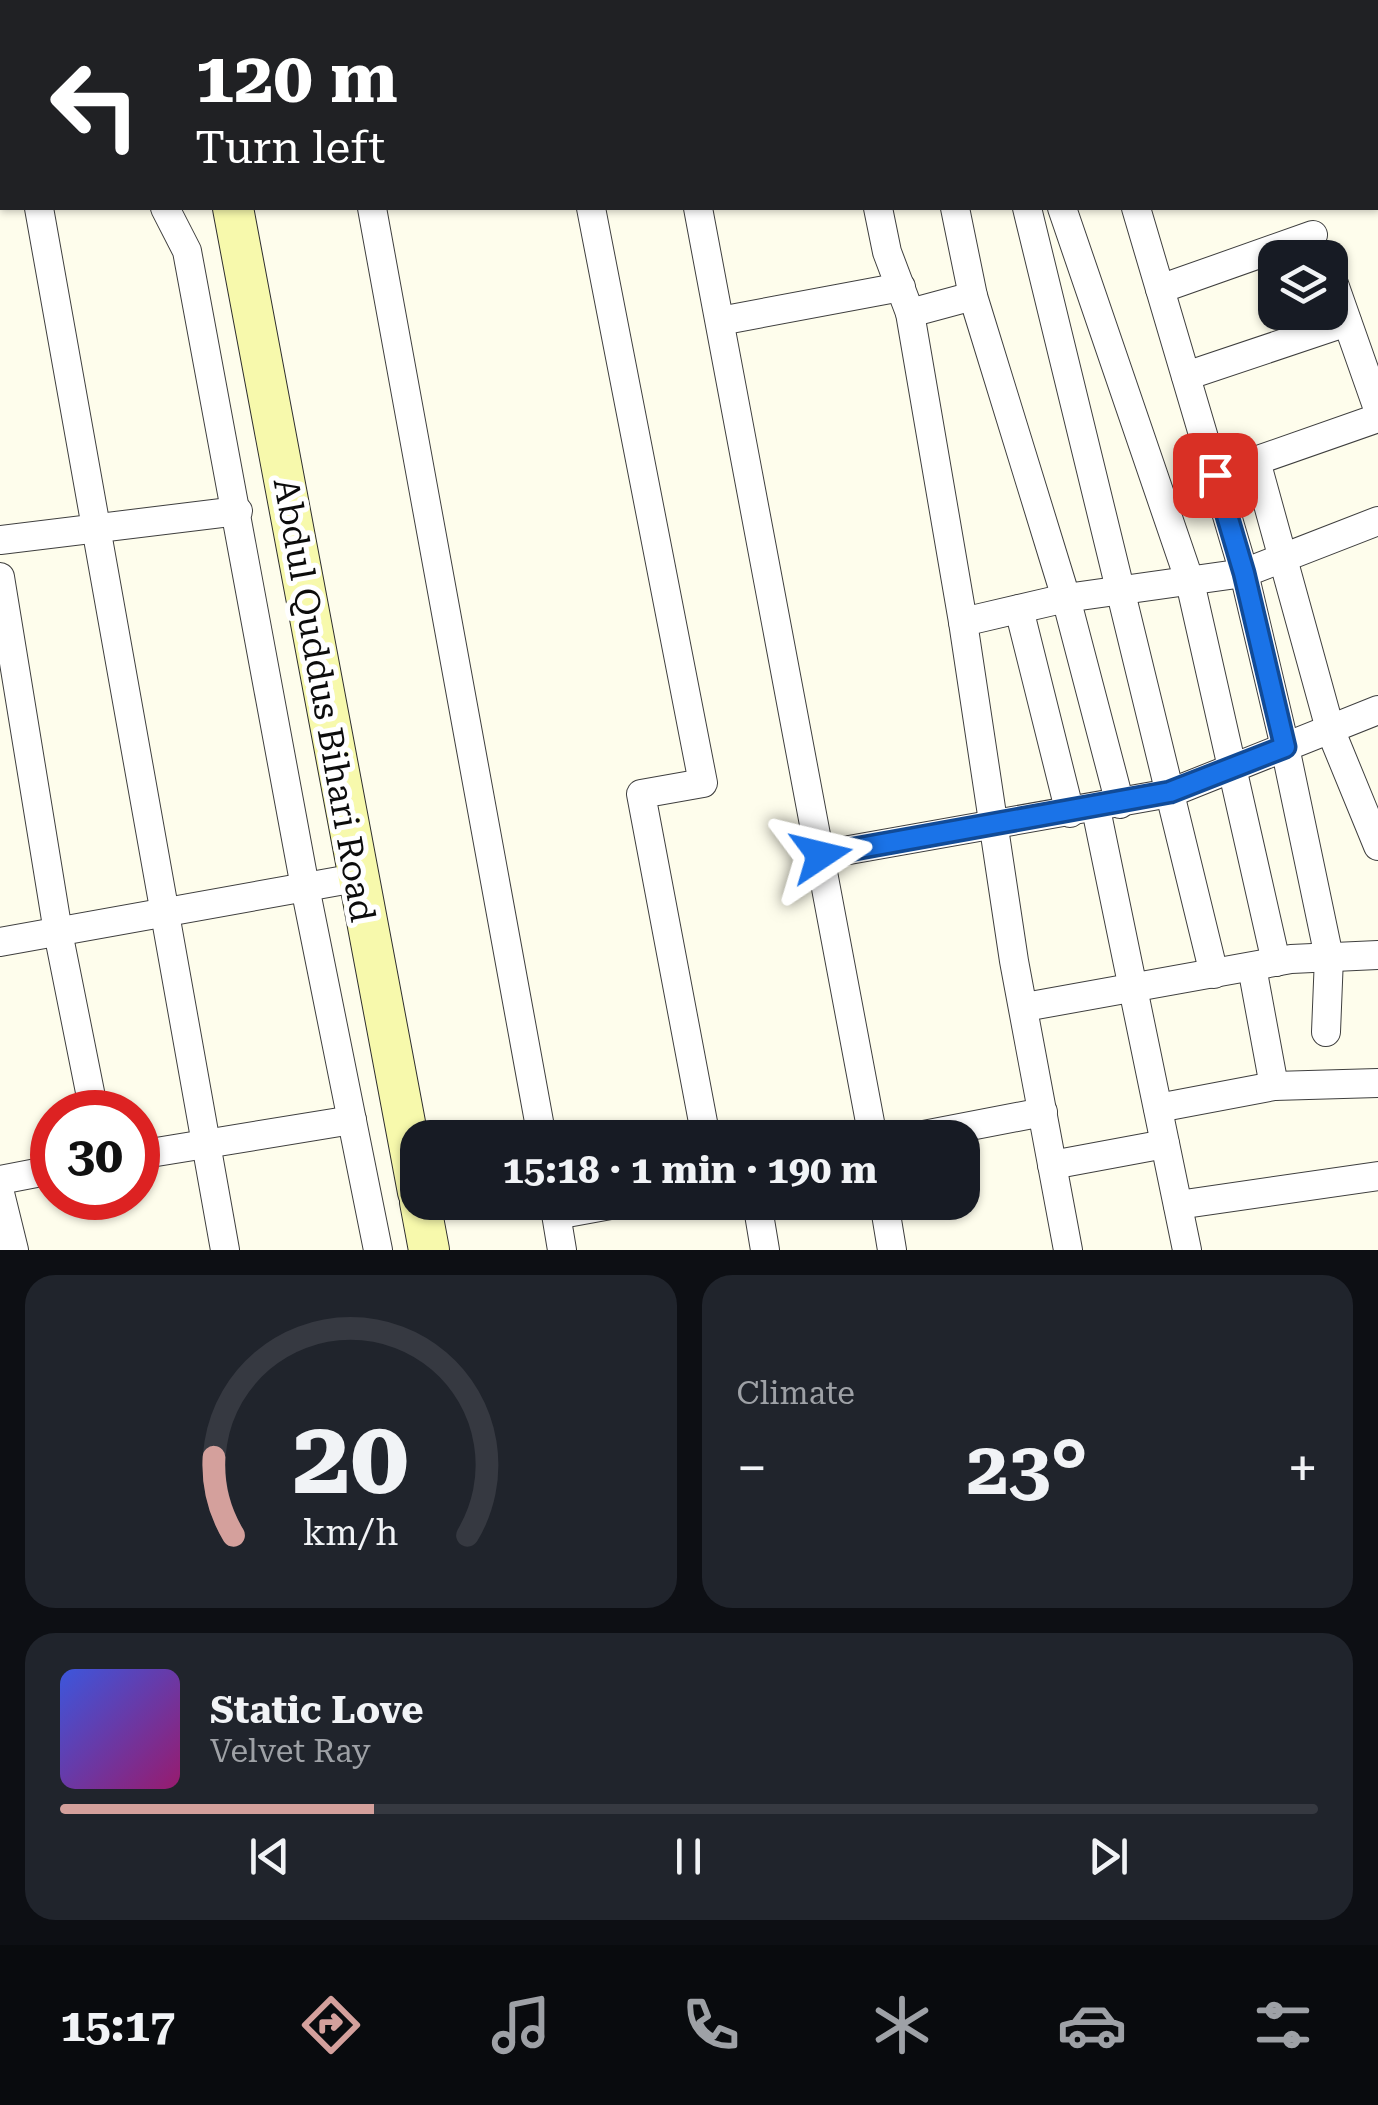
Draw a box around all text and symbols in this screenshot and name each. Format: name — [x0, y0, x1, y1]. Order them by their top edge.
text: 120 m — [195, 37, 398, 119]
icon: left — [30, 40, 160, 170]
text: Turn left — [195, 121, 385, 174]
map controls — [1258, 240, 1348, 330]
button: layers — [1258, 240, 1348, 330]
pin — [1173, 433, 1258, 518]
icon: arrive — [1188, 448, 1243, 503]
street label: Abdul Quddus Bihari Road — [265, 475, 383, 925]
position arrow — [769, 803, 873, 907]
speed limit sign: 30 — [30, 1090, 160, 1220]
text: 15:18 · 1 min · 190 m — [503, 1148, 877, 1192]
text: Climate — [737, 1374, 855, 1412]
text: 20 — [293, 1397, 409, 1518]
text: 23° — [967, 1424, 1088, 1512]
text: − — [737, 1436, 767, 1500]
text: + — [1287, 1436, 1318, 1500]
text: km/h — [303, 1512, 399, 1554]
text: Static Love — [210, 1688, 423, 1732]
text: Velvet Ray — [210, 1732, 371, 1770]
icon: previous — [242, 1829, 297, 1884]
icon: pause — [661, 1829, 716, 1884]
icon: next — [1081, 1829, 1136, 1884]
icon: directions — [296, 1990, 366, 2060]
icon: music — [486, 1990, 556, 2060]
icon: phone — [676, 1990, 746, 2060]
icon: climate — [867, 1990, 937, 2060]
icon: car — [1057, 1990, 1127, 2060]
icon: filters — [1248, 1990, 1318, 2060]
text: 15:17 — [60, 1999, 175, 2052]

